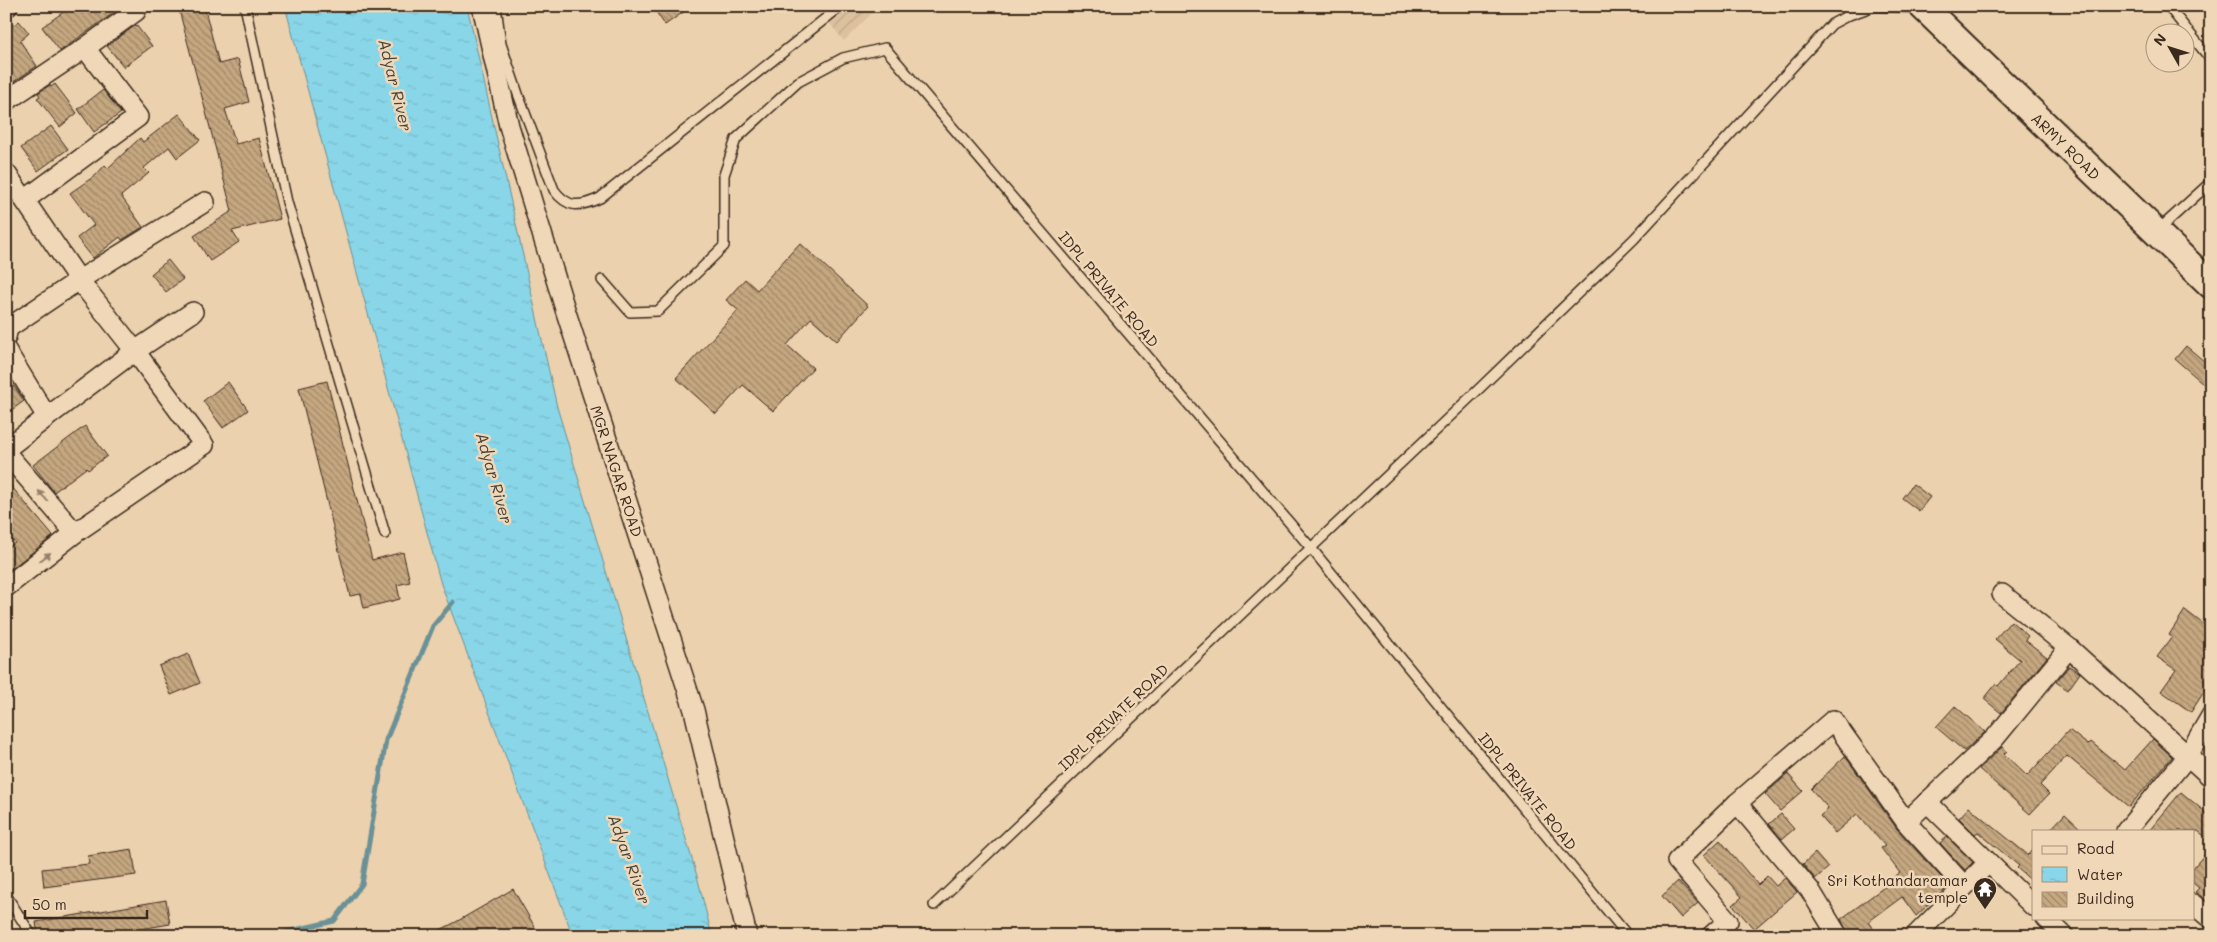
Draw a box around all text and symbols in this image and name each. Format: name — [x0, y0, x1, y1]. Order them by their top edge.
north arrow — [2144, 22, 2194, 72]
text: N — [2149, 29, 2170, 50]
water label: Adyar River — [374, 37, 418, 133]
street label: ARMY ROAD — [2027, 108, 2105, 184]
street label: IDPL PRIVATE ROAD — [1054, 227, 1164, 351]
street label: MGR NAGAR ROAD — [586, 403, 648, 539]
water label: Adyar River — [472, 430, 518, 526]
one-way arrow — [38, 490, 49, 503]
one-way arrow — [38, 551, 51, 562]
street label: IDPL PRIVATE ROAD — [1054, 659, 1172, 775]
street label: IDPL PRIVATE ROAD — [1474, 728, 1582, 854]
water label: Adyar River — [604, 811, 656, 907]
legend — [2032, 830, 2194, 920]
text: Road — [2077, 838, 2114, 858]
text: Water — [2077, 864, 2123, 884]
place label: Sri Kothandaramar temple — [1827, 870, 1968, 907]
temple icon: Sri Kothandaramar temple — [1972, 876, 1998, 910]
scale bar — [25, 887, 148, 919]
text: Building — [2077, 888, 2134, 908]
text: 50 m — [32, 894, 67, 914]

